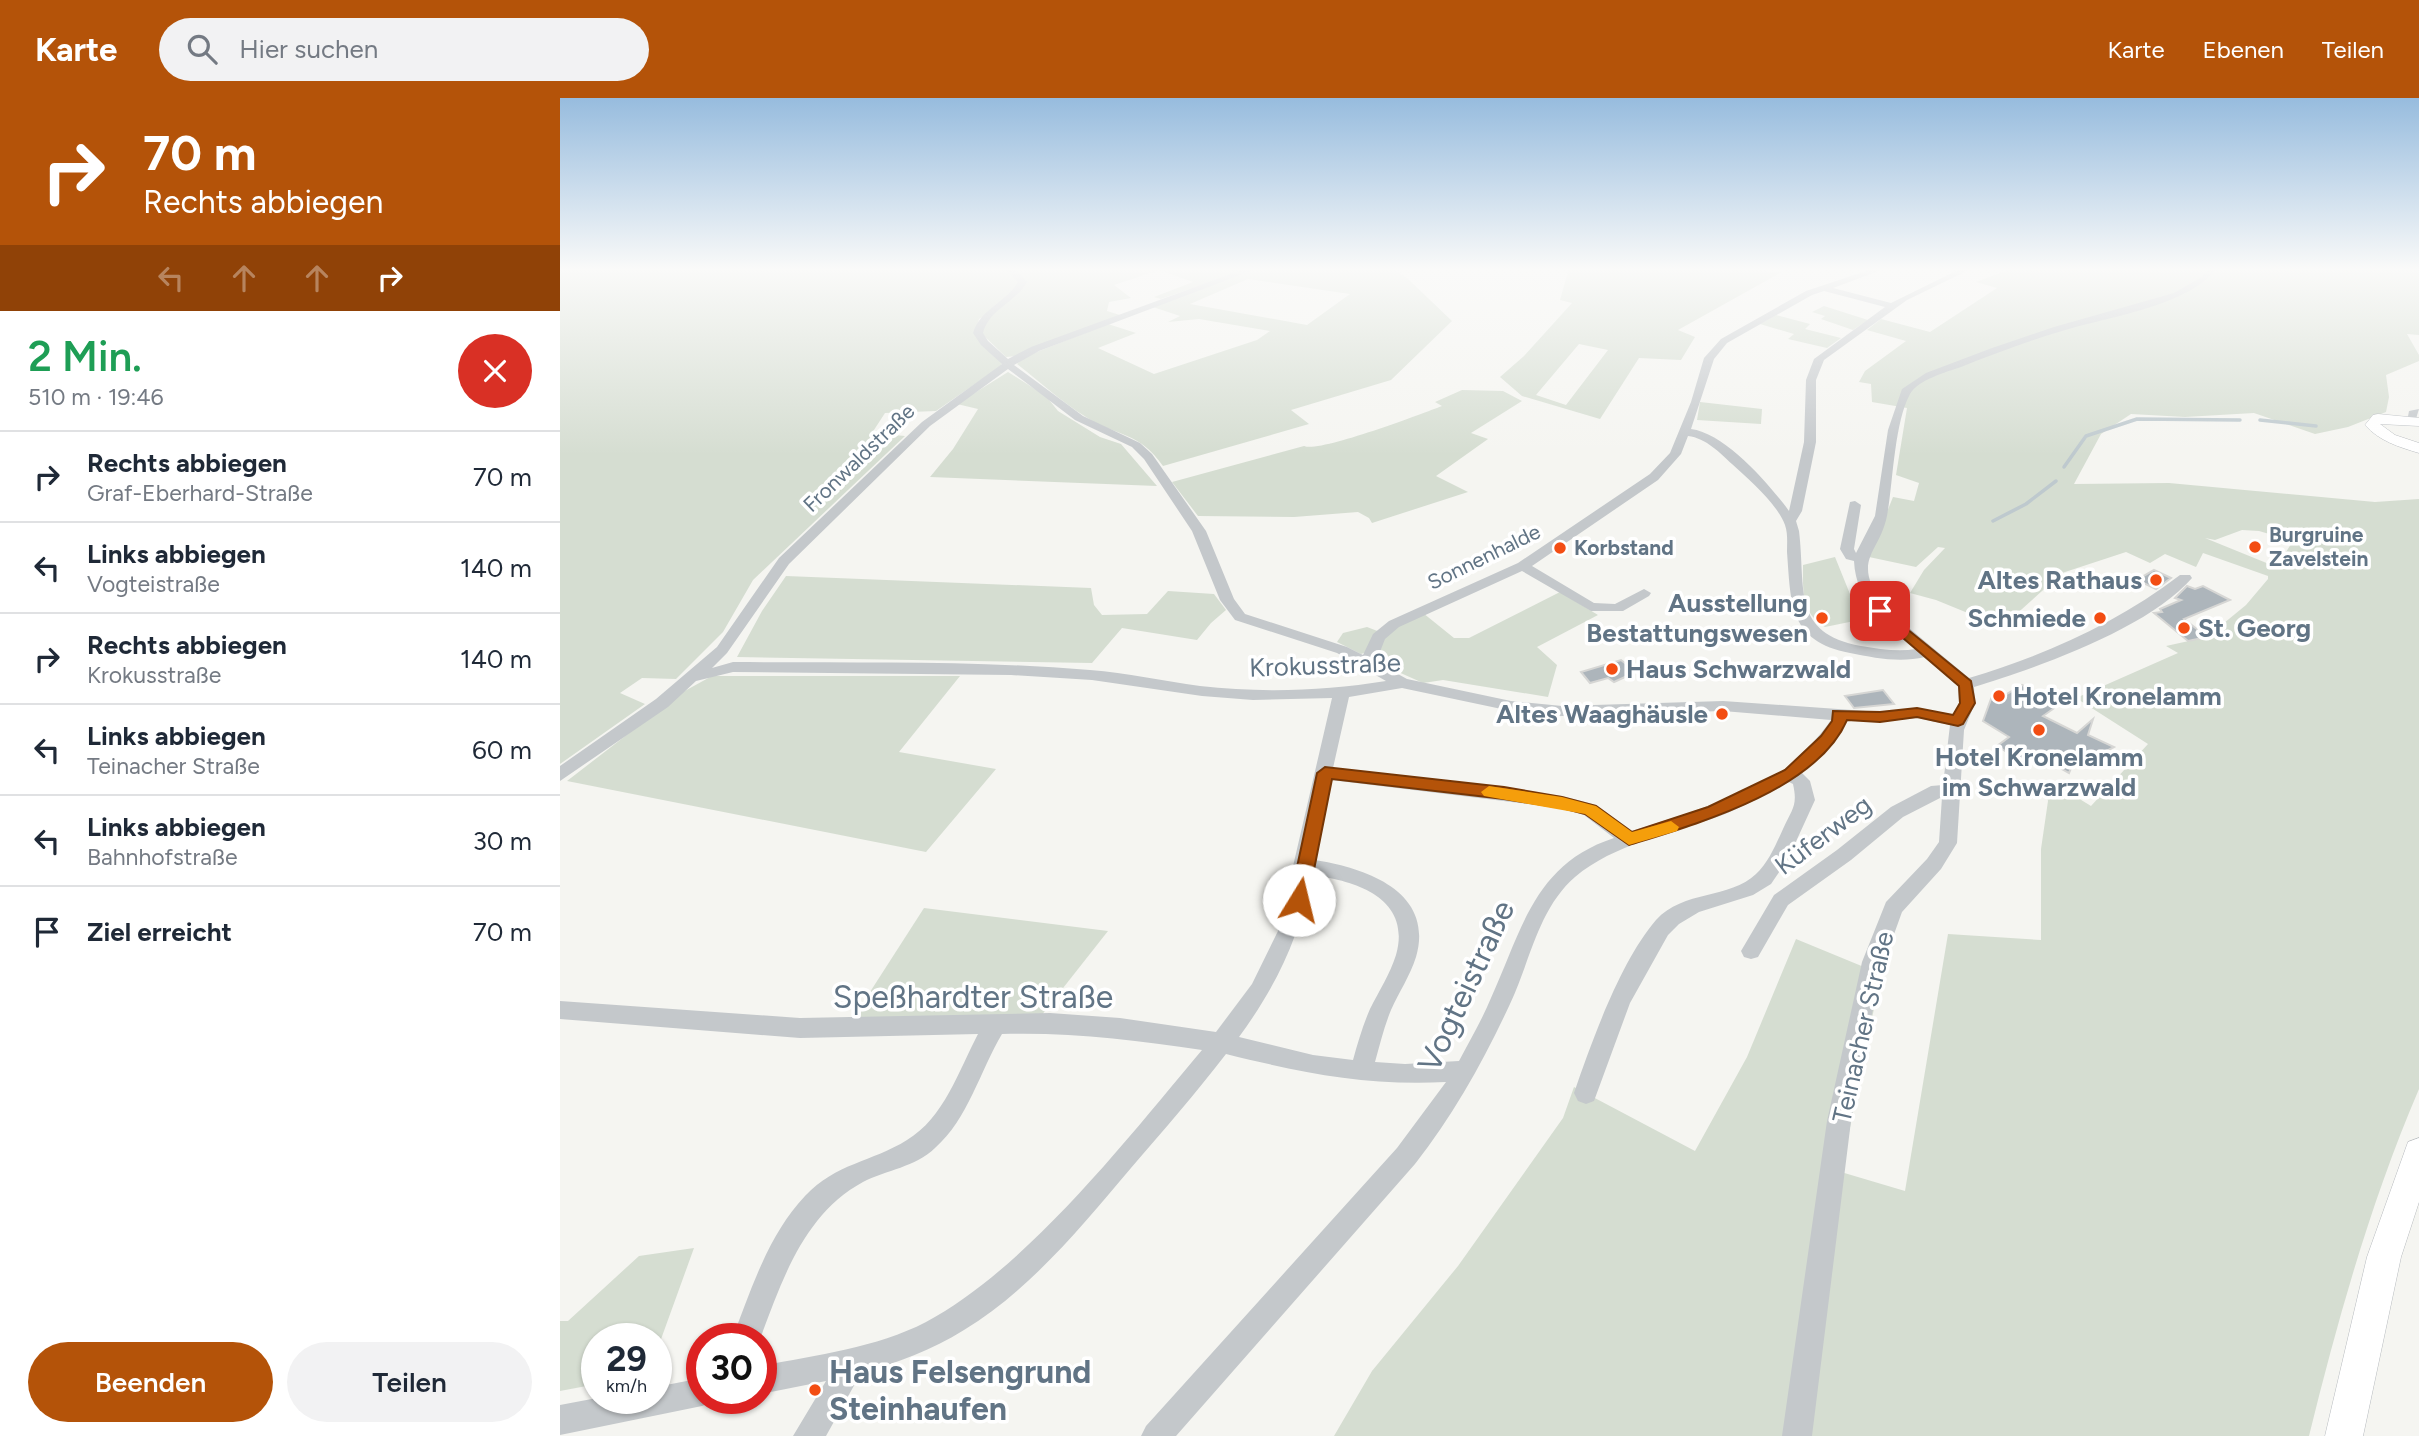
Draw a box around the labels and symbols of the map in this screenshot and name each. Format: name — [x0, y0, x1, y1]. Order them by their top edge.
street label: Fronwaldstraße — [798, 398, 919, 517]
street label: Sonnenhalde — [1423, 518, 1544, 595]
place label: Burgruine Zavelstein — [2269, 522, 2368, 571]
place label: Korbstand — [1574, 535, 1674, 560]
marker: Burgruine Zavelstein — [2247, 539, 2263, 555]
marker: Korbstand — [1552, 540, 1568, 556]
place label: Altes Rathaus — [1977, 564, 2142, 596]
marker: Altes Rathaus — [2148, 572, 2164, 588]
pin — [1850, 581, 1910, 641]
place label: Ausstellung Bestattungswesen — [1586, 587, 1808, 649]
place label: Schmiede — [1967, 602, 2086, 634]
marker: Ausstellung Bestattungswesen — [1814, 610, 1830, 626]
marker: Schmiede — [2092, 610, 2108, 626]
place label: St. Georg — [2198, 612, 2311, 644]
marker: St. Georg — [2176, 620, 2192, 636]
street label: Krokusstraße — [1249, 646, 1401, 684]
place label: Haus Schwarzwald — [1626, 653, 1851, 685]
marker: Haus Schwarzwald — [1604, 661, 1620, 677]
place label: Hotel Kronelamm — [2013, 680, 2222, 712]
marker: Hotel Kronelamm — [1991, 688, 2007, 704]
place label: Altes Waaghäusle — [1496, 698, 1708, 730]
marker: Altes Waaghäusle — [1714, 706, 1730, 722]
marker: Hotel Kronelamm im Schwarzwald — [2031, 722, 2047, 738]
place label: Hotel Kronelamm im Schwarzwald — [1935, 741, 2143, 803]
street label: Küferweg — [1769, 788, 1877, 882]
position arrow — [1262, 863, 1336, 937]
street label: Vogteistraße — [1410, 894, 1522, 1078]
street label: Teinacher Straße — [1825, 928, 1901, 1126]
street label: Speßhardter Straße — [833, 978, 1113, 1016]
speed limit sign: 30 — [686, 1323, 777, 1414]
place label: Haus Felsengrund Steinhaufen — [829, 1353, 1091, 1428]
marker: Haus Felsengrund Steinhaufen — [807, 1382, 823, 1398]

